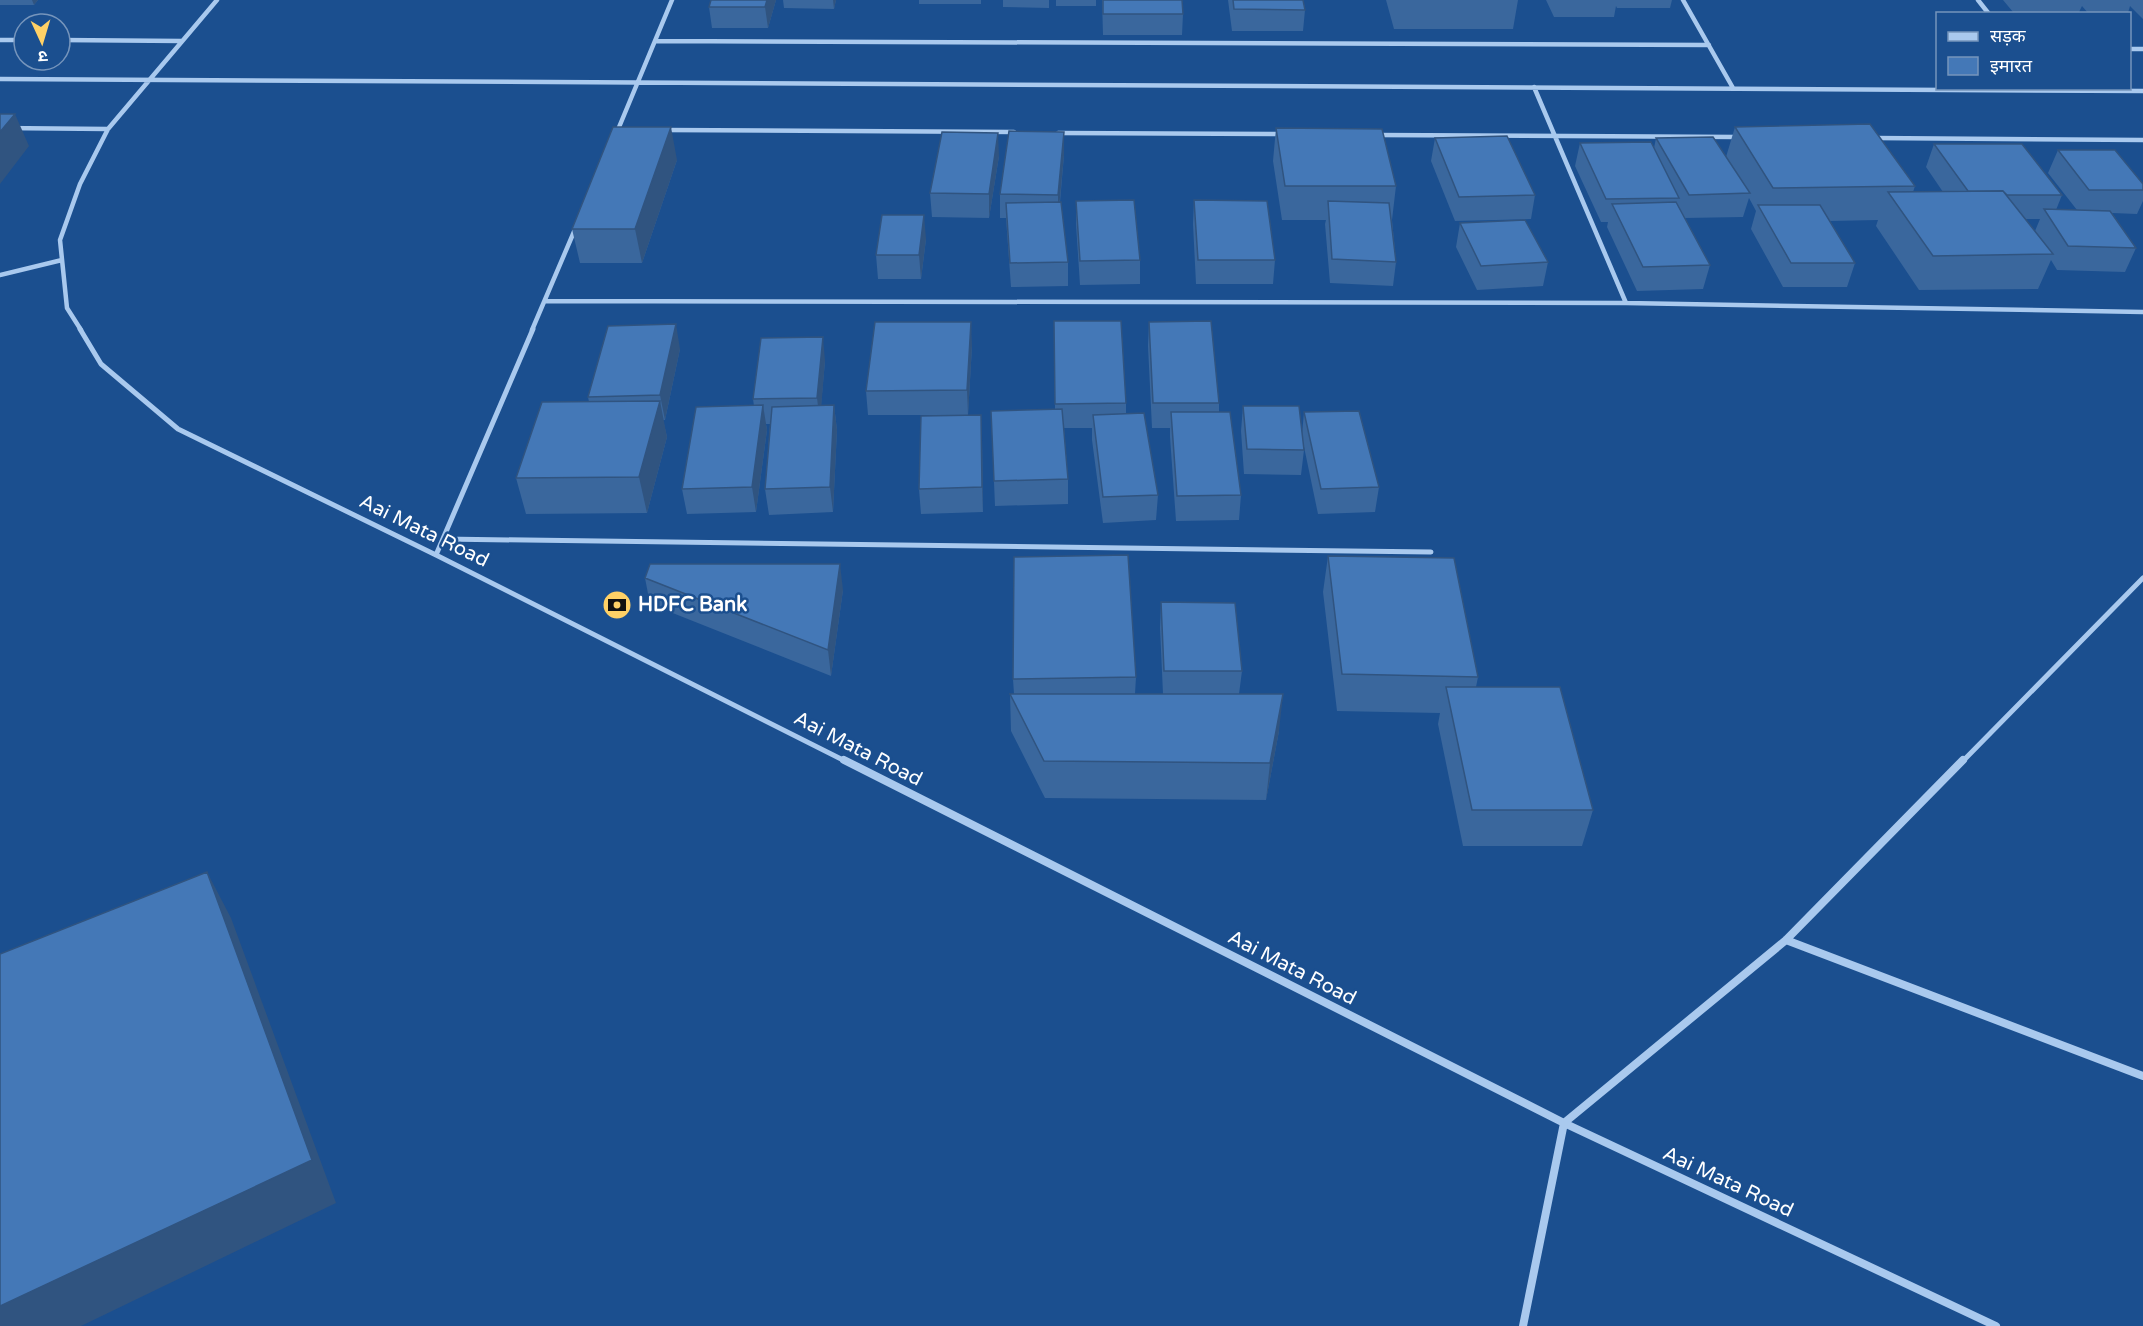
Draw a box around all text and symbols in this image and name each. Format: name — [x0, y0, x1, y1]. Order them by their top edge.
north arrow — [12, 12, 72, 72]
legend — [1936, 12, 2131, 90]
text: सड़क — [1990, 25, 2027, 47]
text: उ — [37, 46, 48, 66]
text: इमारत — [1990, 55, 2033, 77]
street label: Aai Mata Road — [355, 489, 493, 573]
bank icon: HDFC Bank — [601, 589, 633, 621]
place label: HDFC Bank — [638, 593, 747, 617]
street label: Aai Mata Road — [790, 706, 926, 792]
street label: Aai Mata Road — [1224, 925, 1360, 1011]
street label: Aai Mata Road — [1659, 1141, 1797, 1223]

